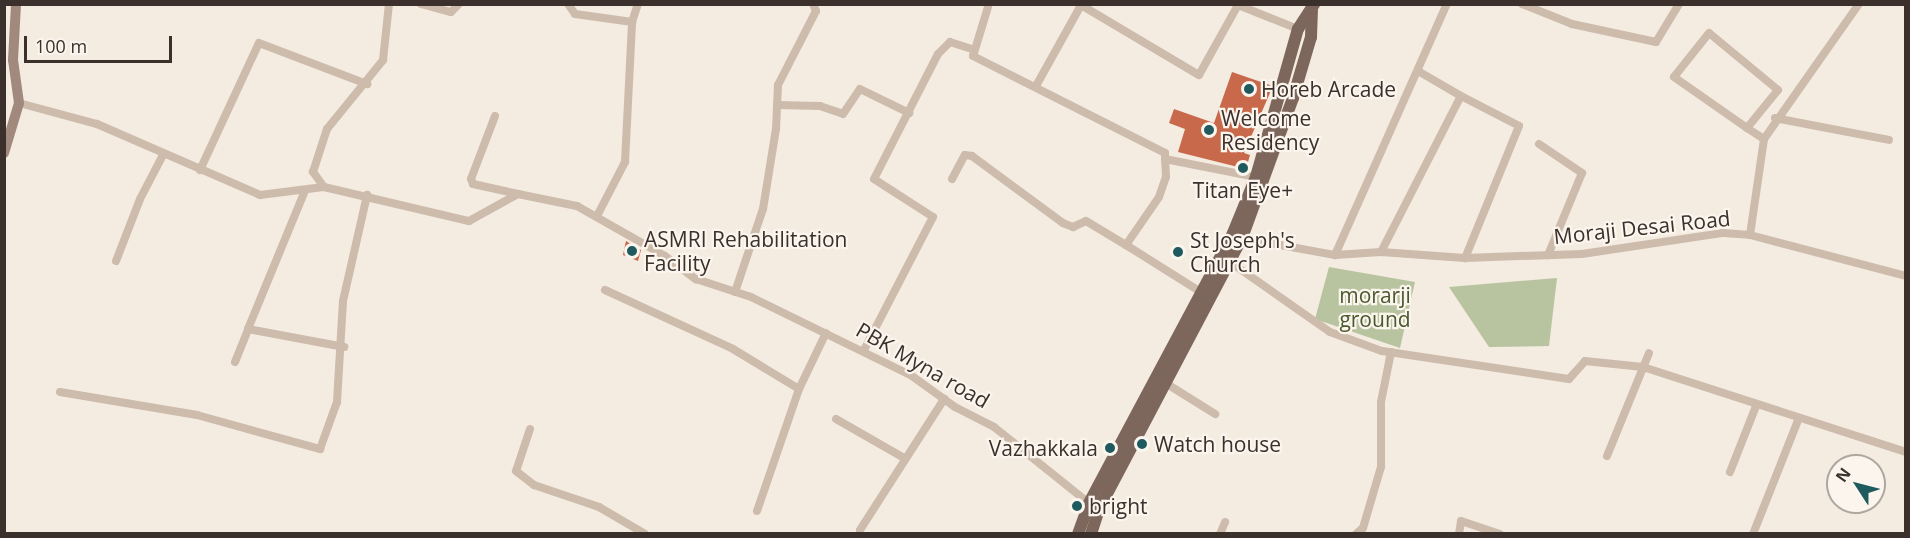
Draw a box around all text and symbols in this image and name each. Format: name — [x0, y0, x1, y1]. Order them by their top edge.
scale bar — [27, 24, 176, 62]
text: 100 m — [35, 34, 87, 58]
place label: Horeb Arcade — [1261, 76, 1396, 102]
marker: Horeb Arcade — [1242, 82, 1256, 96]
place label: Welcome Residency — [1221, 105, 1319, 155]
marker: Welcome Residency — [1202, 123, 1216, 137]
marker: Titan Eye+ — [1236, 161, 1250, 175]
place label: Titan Eye+ — [1193, 177, 1293, 203]
street label: Moraji Desai Road — [1552, 205, 1732, 249]
place label: ASMRI Rehabilitation Facility — [644, 226, 847, 276]
place label: St Joseph's Church — [1190, 227, 1295, 277]
marker: ASMRI Rehabilitation Facility — [625, 244, 639, 258]
marker: St Joseph's Church — [1171, 245, 1185, 259]
park label: morarji ground — [1339, 282, 1411, 332]
street label: PBK Myna road — [852, 317, 994, 413]
place label: Watch house — [1154, 431, 1281, 457]
place label: Vazhakkala — [989, 435, 1098, 461]
marker: Watch house — [1135, 437, 1149, 451]
marker: Vazhakkala — [1103, 441, 1117, 455]
north arrow — [1826, 454, 1886, 514]
text: N — [1830, 463, 1856, 486]
place label: bright — [1089, 493, 1147, 519]
marker: bright — [1070, 499, 1084, 513]

